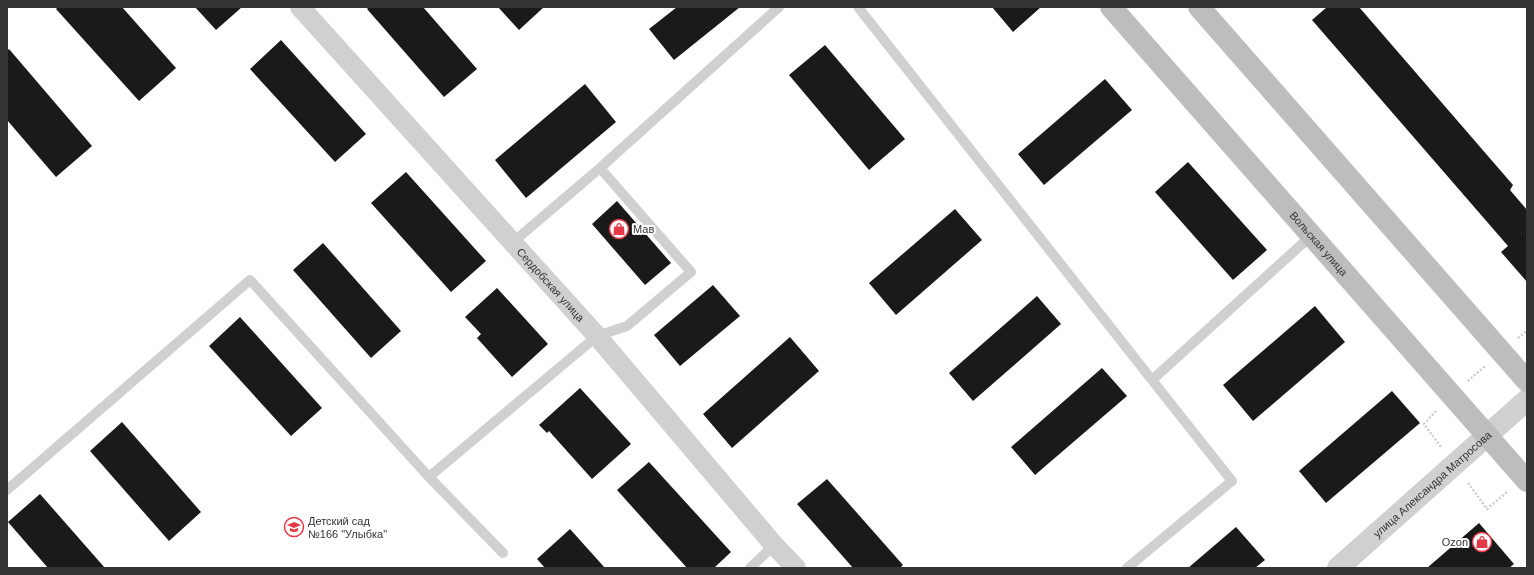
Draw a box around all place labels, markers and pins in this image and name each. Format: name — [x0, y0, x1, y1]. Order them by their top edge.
shop icon: Мав — [608, 218, 630, 240]
place label: Мав — [633, 223, 654, 235]
place label: Детский сад №166 "Улыбка" — [308, 515, 387, 540]
school or university icon: Детский сад №166 "Улыбка" — [283, 516, 305, 538]
shop icon: Ozon — [1471, 531, 1493, 553]
place label: Ozon — [1442, 536, 1468, 548]

